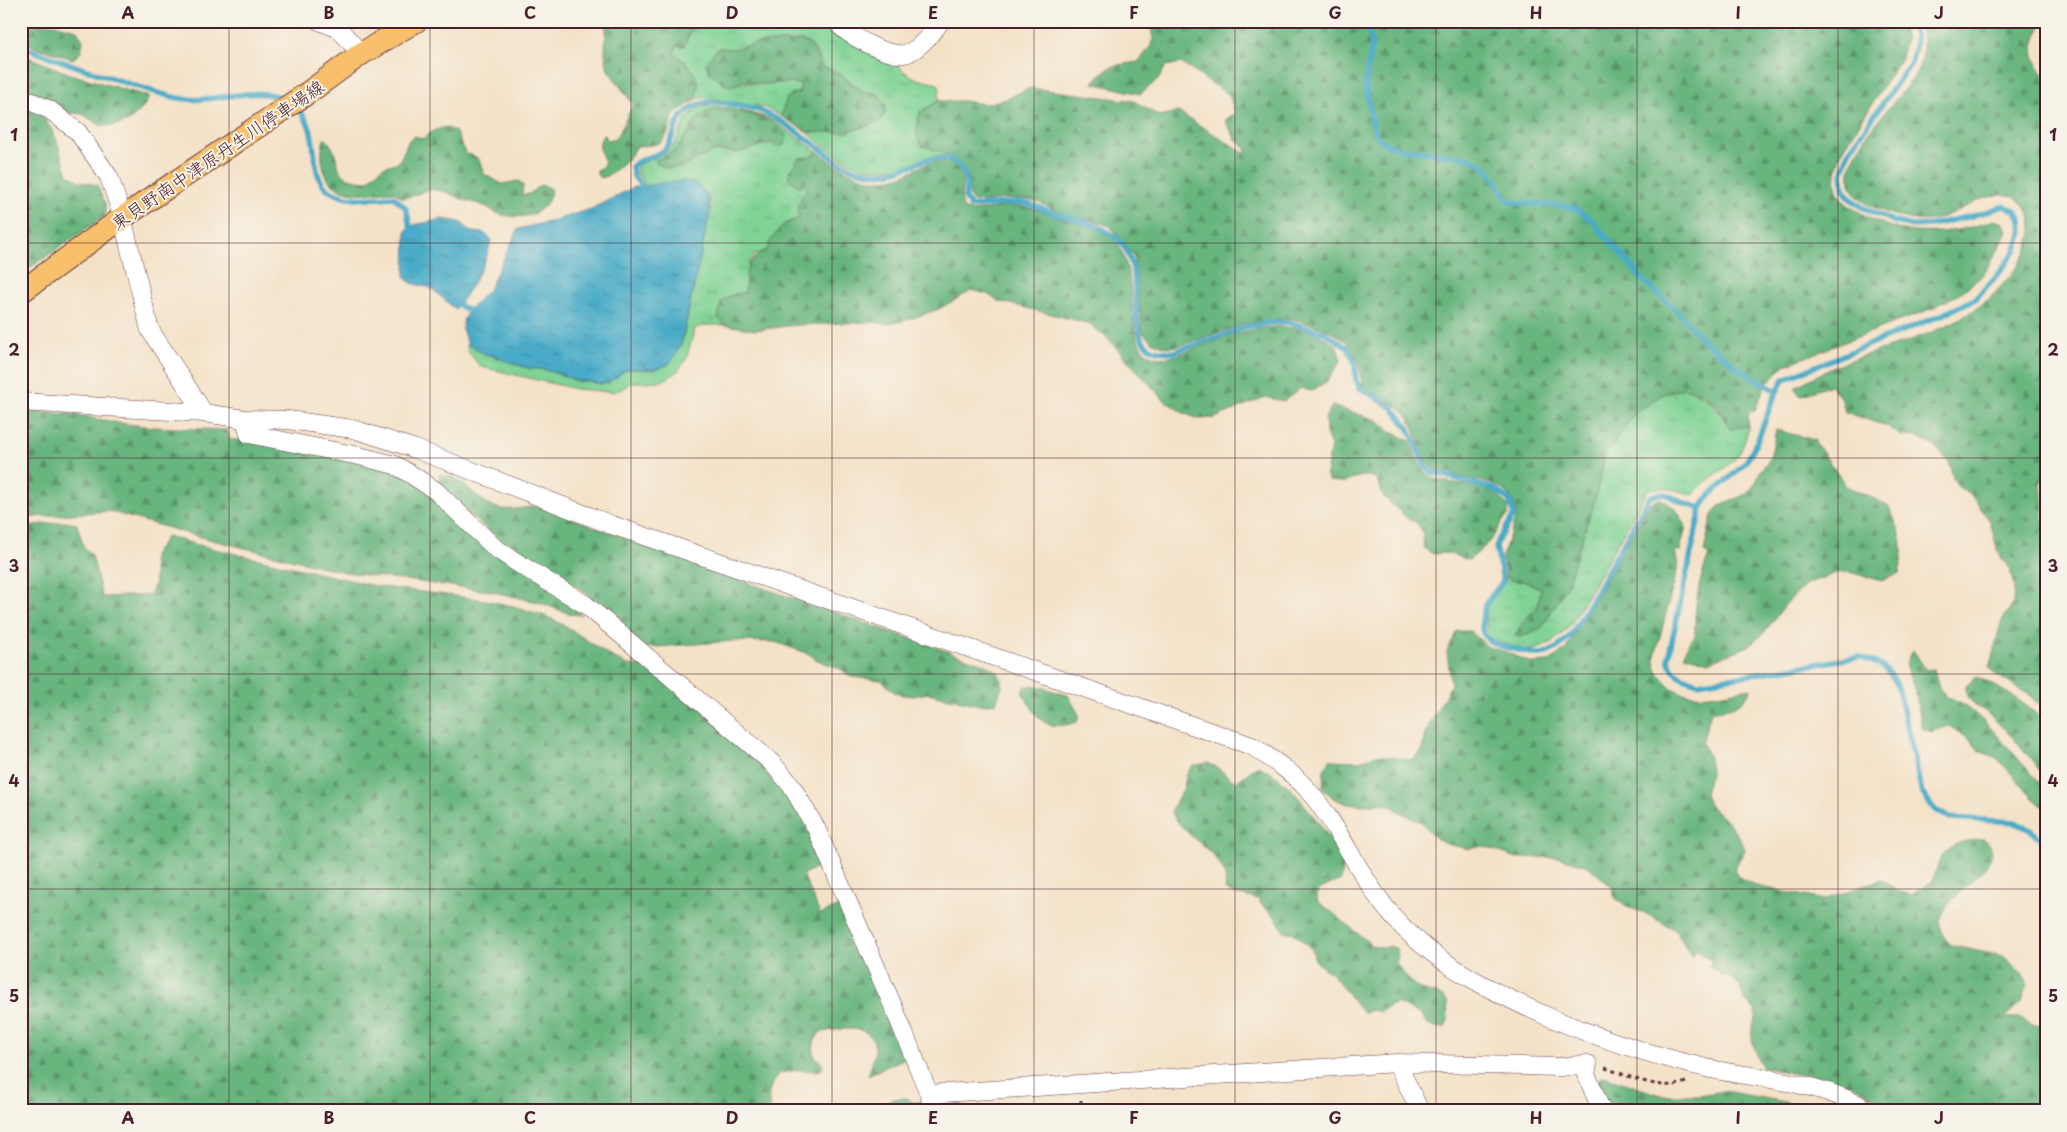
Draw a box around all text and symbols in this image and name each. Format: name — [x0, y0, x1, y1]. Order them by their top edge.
text: A — [122, 0, 135, 24]
text: B — [324, 0, 335, 24]
text: C — [524, 0, 536, 24]
text: D — [726, 0, 738, 24]
text: E — [928, 0, 938, 24]
text: F — [1129, 0, 1139, 24]
text: G — [1328, 0, 1342, 24]
text: H — [1530, 0, 1542, 24]
text: I — [1735, 0, 1741, 24]
text: J — [1934, 0, 1944, 24]
street label: 東貝野南中津原丹生川停車場線 — [105, 72, 329, 236]
text: 1 — [10, 122, 18, 146]
text: 1 — [2049, 122, 2057, 146]
text: 2 — [8, 337, 20, 361]
text: 2 — [2047, 337, 2059, 361]
text: 3 — [9, 553, 19, 577]
text: 3 — [2048, 553, 2058, 577]
text: 4 — [9, 768, 20, 792]
text: 4 — [2048, 768, 2059, 792]
text: 5 — [9, 983, 19, 1007]
text: 5 — [2048, 983, 2058, 1007]
text: A — [122, 1105, 135, 1129]
text: B — [324, 1105, 335, 1129]
text: C — [524, 1105, 536, 1129]
text: D — [726, 1105, 738, 1129]
text: E — [928, 1105, 938, 1129]
text: F — [1129, 1105, 1139, 1129]
text: G — [1328, 1105, 1342, 1129]
text: H — [1530, 1105, 1542, 1129]
text: I — [1735, 1105, 1741, 1129]
text: J — [1934, 1105, 1944, 1129]

